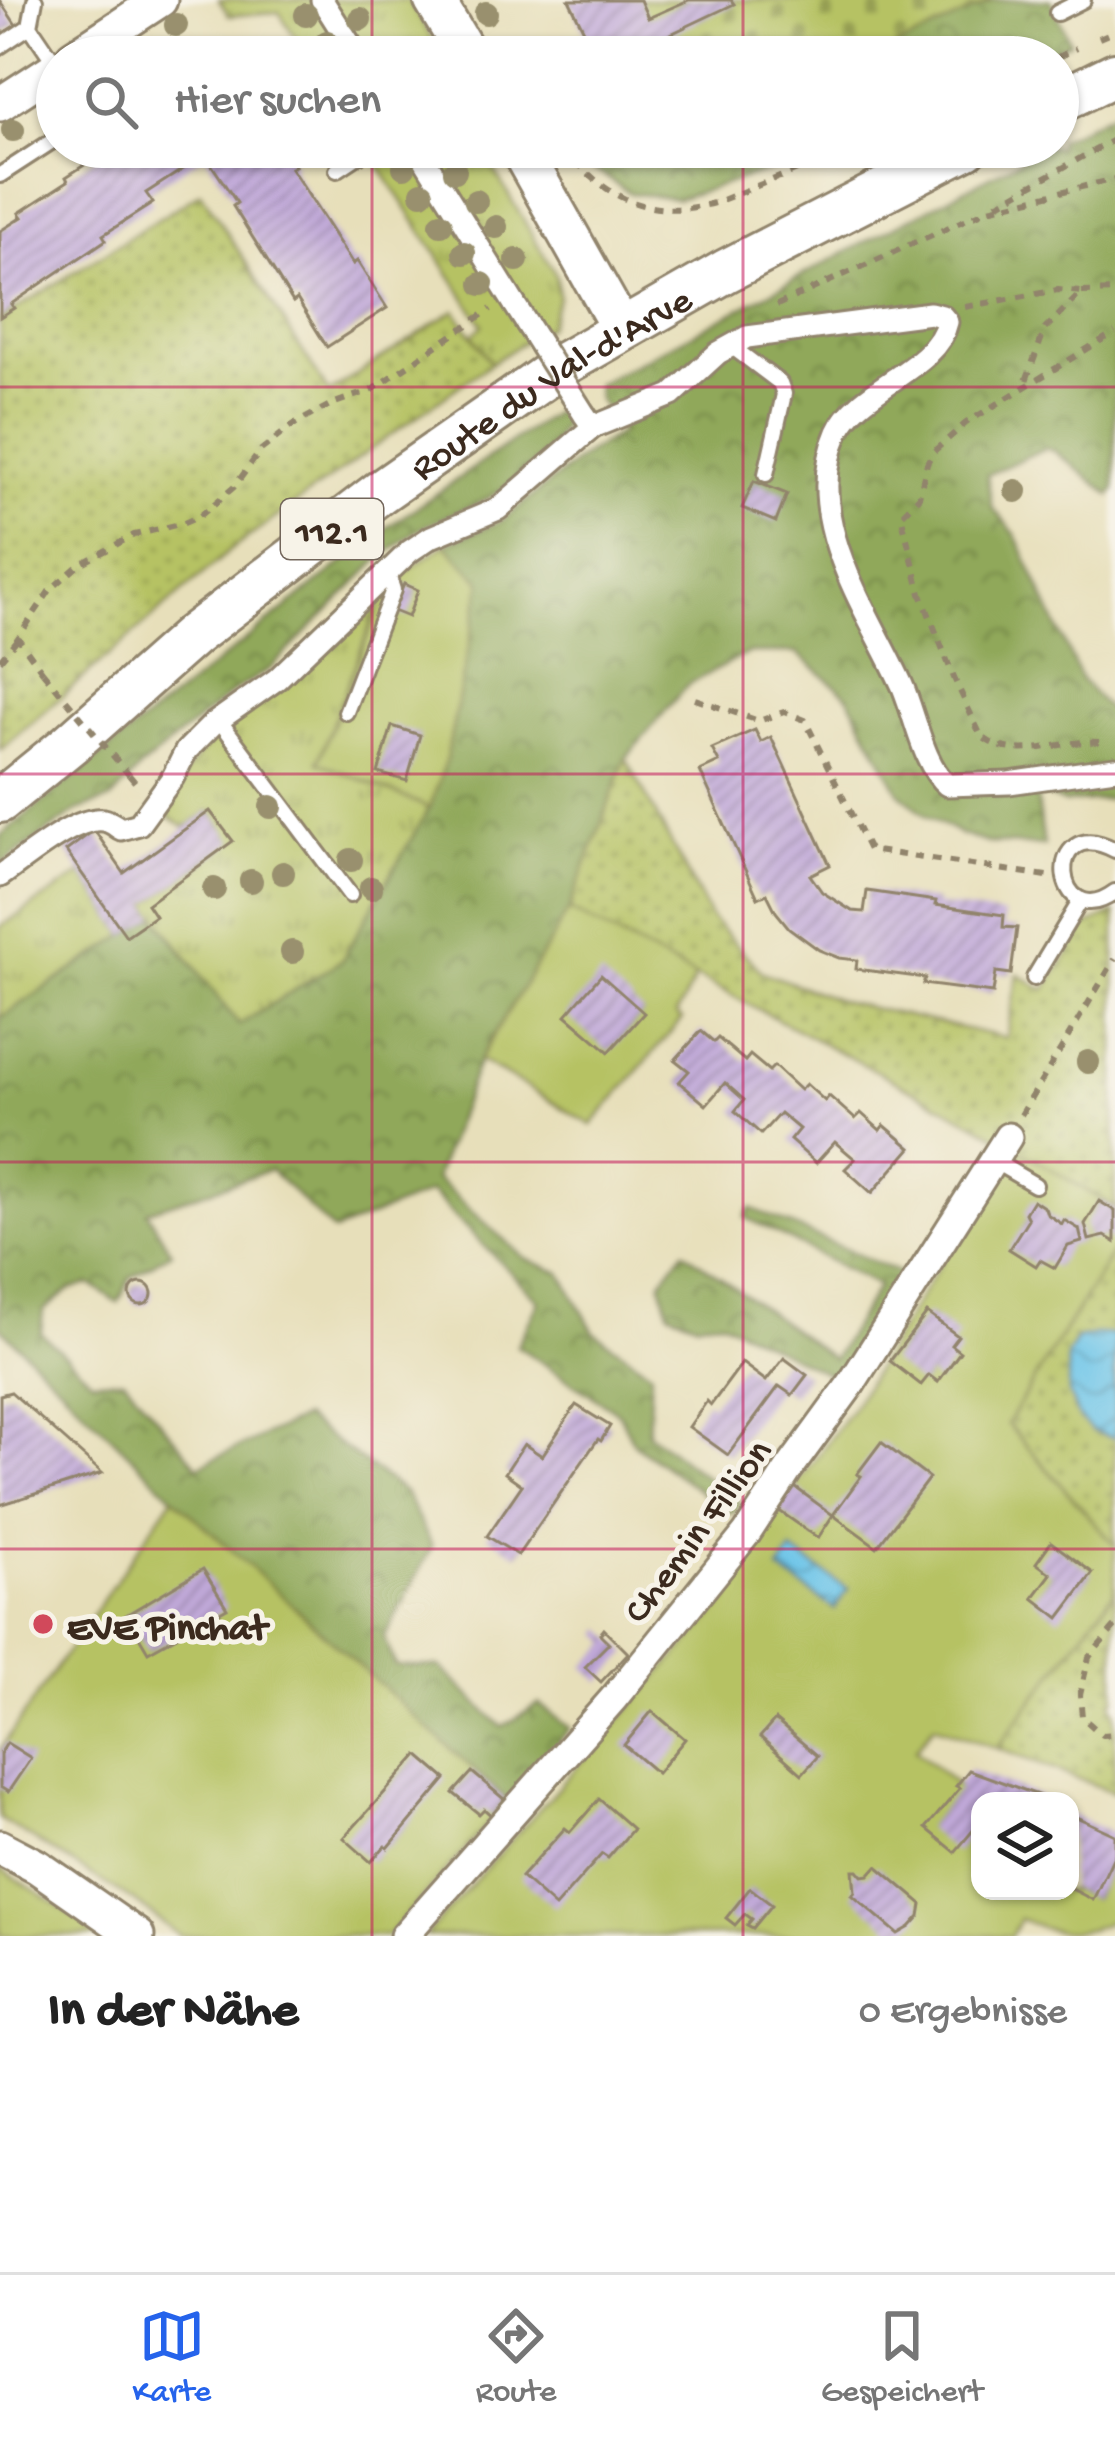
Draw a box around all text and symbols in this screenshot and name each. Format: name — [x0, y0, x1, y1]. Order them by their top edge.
search box — [36, 36, 1079, 168]
icon: search — [78, 69, 144, 135]
text: Hier suchen — [174, 76, 381, 129]
street label: Route du Val-d'Arve — [404, 279, 703, 494]
road number: 112.1 — [281, 499, 383, 559]
street label: Chemin Fillion — [616, 1432, 785, 1634]
place label: EVE Pinchat — [67, 1608, 271, 1654]
marker: EVE Pinchat — [30, 1611, 56, 1637]
map controls — [971, 1792, 1079, 1900]
button: layers — [971, 1792, 1079, 1900]
text: In der Nähe — [48, 1984, 298, 2044]
text: 0 Ergebnisse — [859, 1991, 1067, 2037]
tab: Karte — [132, 2303, 211, 2413]
tab: Route — [476, 2303, 556, 2413]
tab: Gespeichert — [821, 2303, 983, 2413]

